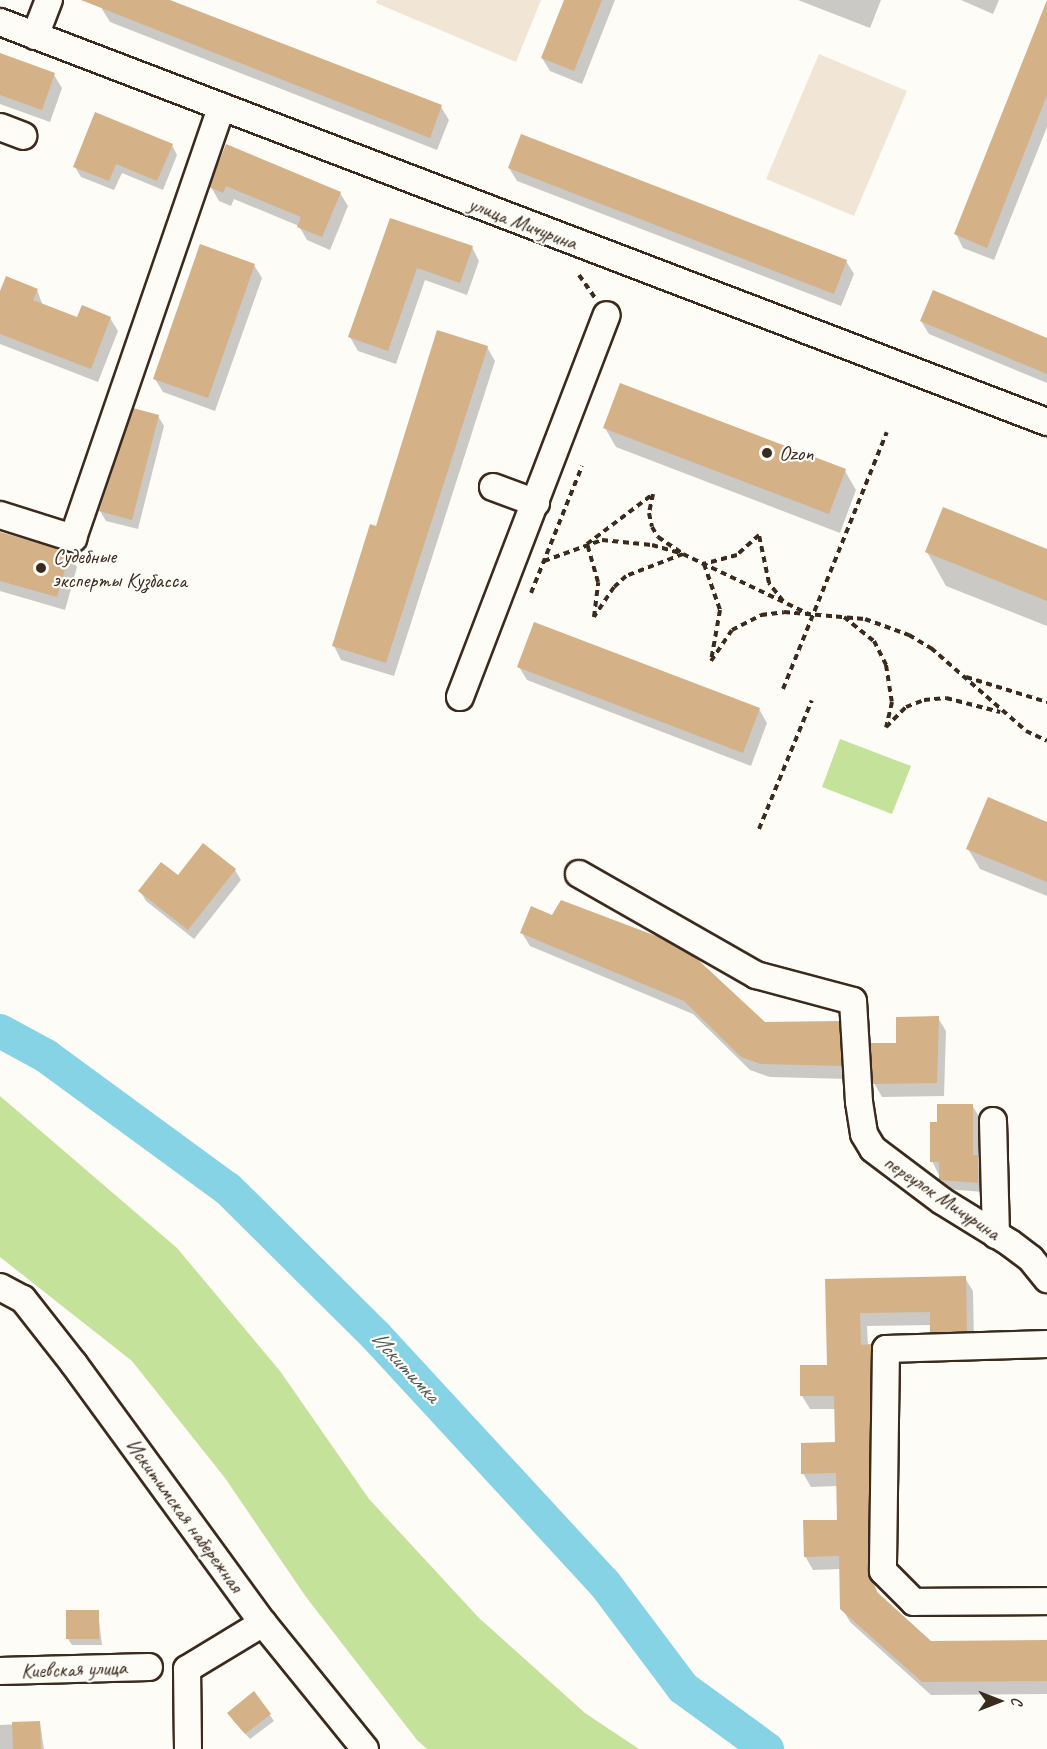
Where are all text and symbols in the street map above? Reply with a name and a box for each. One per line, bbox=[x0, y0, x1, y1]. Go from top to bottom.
street label: улица Мичурина bbox=[465, 191, 581, 255]
place label: Ozon bbox=[779, 440, 814, 466]
marker: Ozon bbox=[760, 446, 774, 460]
place label: Судебные эксперты Кузбасса bbox=[53, 543, 187, 593]
marker: Судебные эксперты Кузбасса bbox=[34, 561, 48, 575]
street label: переулок Мичурина bbox=[880, 1149, 1004, 1245]
water label: Искитимка bbox=[365, 1326, 445, 1408]
street label: Искитимская набережная bbox=[120, 1433, 250, 1597]
street label: Киевская улица bbox=[20, 1655, 128, 1683]
north arrow bbox=[969, 1671, 1029, 1731]
text: С bbox=[1007, 1697, 1027, 1705]

